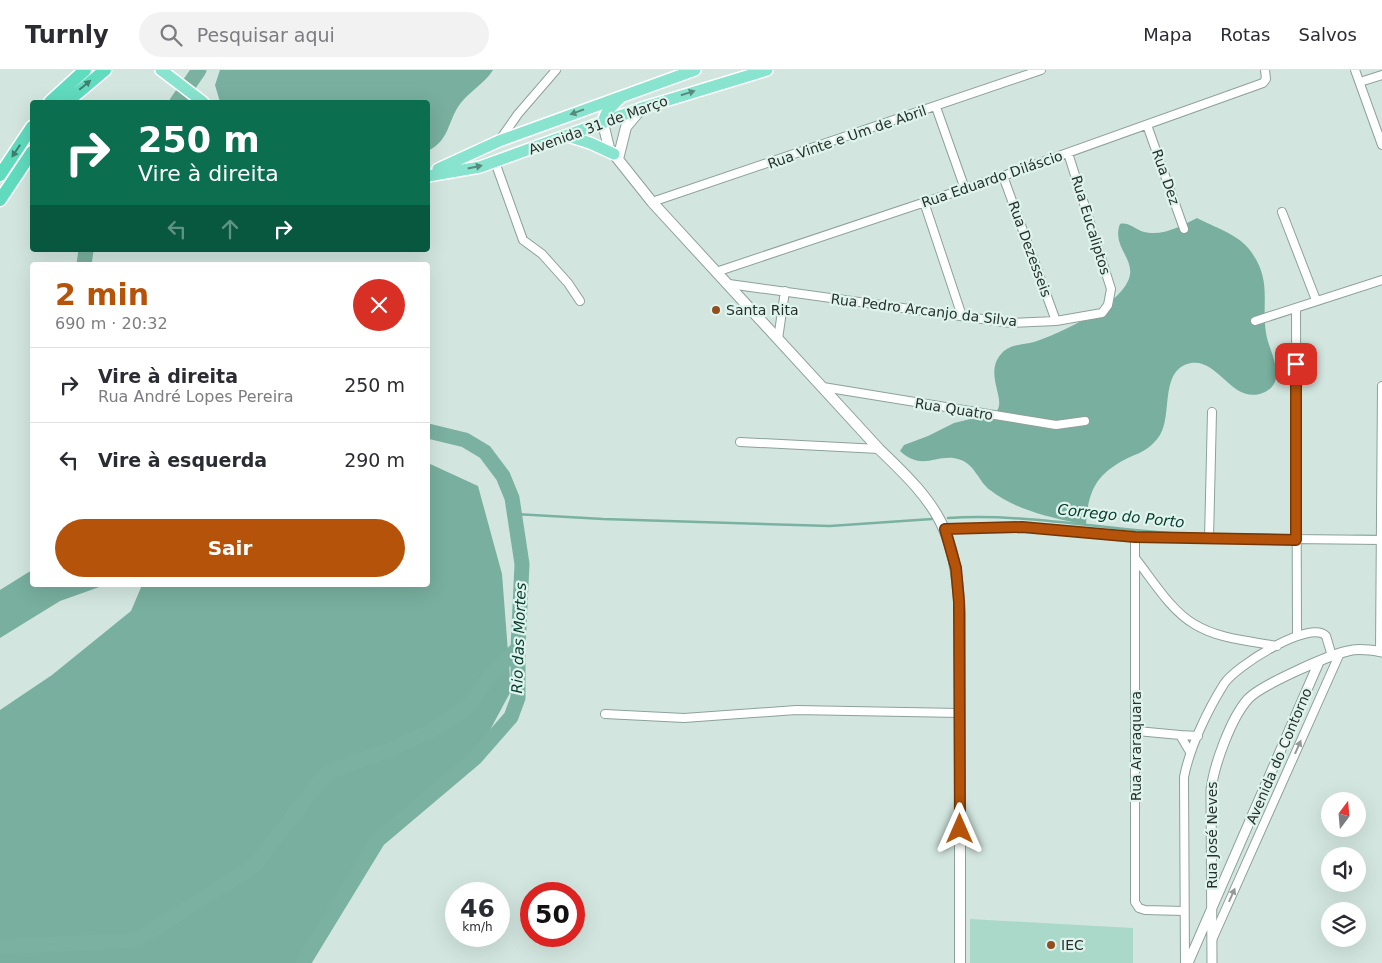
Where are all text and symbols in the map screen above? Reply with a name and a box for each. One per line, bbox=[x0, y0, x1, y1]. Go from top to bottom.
search box bbox=[139, 12, 489, 57]
text: Turnly bbox=[25, 21, 109, 49]
icon: search bbox=[157, 21, 185, 49]
text: Pesquisar aqui bbox=[197, 24, 335, 46]
text: Mapa bbox=[1143, 24, 1192, 45]
text: Rotas bbox=[1220, 24, 1271, 45]
text: Salvos bbox=[1299, 24, 1357, 45]
one-way arrow bbox=[79, 80, 92, 91]
one-way arrow bbox=[681, 89, 696, 96]
street label: Avenida 31 de Março bbox=[526, 92, 670, 158]
street label: Rua Vinte e Um de Abril bbox=[765, 102, 929, 172]
one-way arrow bbox=[569, 108, 584, 116]
icon: right bbox=[55, 120, 120, 185]
text: 250 m bbox=[138, 120, 260, 160]
one-way arrow bbox=[11, 144, 21, 157]
street label: Rua Eduardo Diláscio bbox=[919, 147, 1065, 211]
street label: Rua Dez bbox=[1149, 147, 1183, 207]
text: Vire à direita bbox=[138, 161, 279, 186]
one-way arrow bbox=[468, 163, 483, 171]
street label: Rua Eucaliptos bbox=[1068, 173, 1114, 277]
street label: Rua Dezesseis bbox=[1005, 199, 1055, 299]
icon: left bbox=[163, 215, 191, 243]
icon: ahead bbox=[216, 215, 244, 243]
icon: right bbox=[269, 215, 297, 243]
text: 2 min bbox=[55, 277, 149, 312]
button: close bbox=[353, 279, 405, 331]
street label: Rua Pedro Arcanjo da Silva bbox=[830, 291, 1018, 329]
place label: Santa Rita bbox=[726, 302, 799, 318]
marker: Santa Rita bbox=[710, 304, 722, 316]
text: 690 m · 20:32 bbox=[55, 314, 168, 333]
pin bbox=[1275, 343, 1317, 385]
icon: arrive bbox=[1282, 350, 1310, 378]
text: Vire à direita bbox=[98, 365, 238, 387]
icon: right bbox=[55, 371, 83, 399]
text: 250 m bbox=[344, 374, 405, 396]
text: Rua André Lopes Pereira bbox=[98, 387, 294, 406]
street label: Rua Quatro bbox=[914, 395, 994, 423]
icon: left bbox=[55, 446, 83, 474]
text: Vire à esquerda bbox=[98, 449, 267, 471]
text: 290 m bbox=[344, 449, 405, 471]
water label: Corrego do Porto bbox=[1057, 500, 1185, 532]
button: Sair bbox=[55, 519, 405, 577]
water label: Rio das Mortes bbox=[508, 582, 530, 694]
street label: Avenida do Contorno bbox=[1243, 685, 1315, 827]
street label: Rua Araraquara bbox=[1128, 691, 1144, 801]
one-way arrow bbox=[1295, 740, 1303, 754]
street label: Rua José Neves bbox=[1204, 781, 1220, 889]
north arrow bbox=[1321, 792, 1366, 838]
map controls bbox=[1321, 792, 1366, 947]
position arrow bbox=[933, 802, 985, 854]
button: sound bbox=[1321, 847, 1366, 892]
speed limit sign: 50 bbox=[520, 882, 585, 947]
one-way arrow bbox=[1229, 888, 1237, 902]
text: 46 bbox=[460, 894, 495, 923]
button: layers bbox=[1321, 902, 1366, 947]
text: km/h bbox=[462, 920, 493, 934]
place label: IEC bbox=[1061, 937, 1084, 953]
marker: IEC bbox=[1045, 939, 1057, 951]

